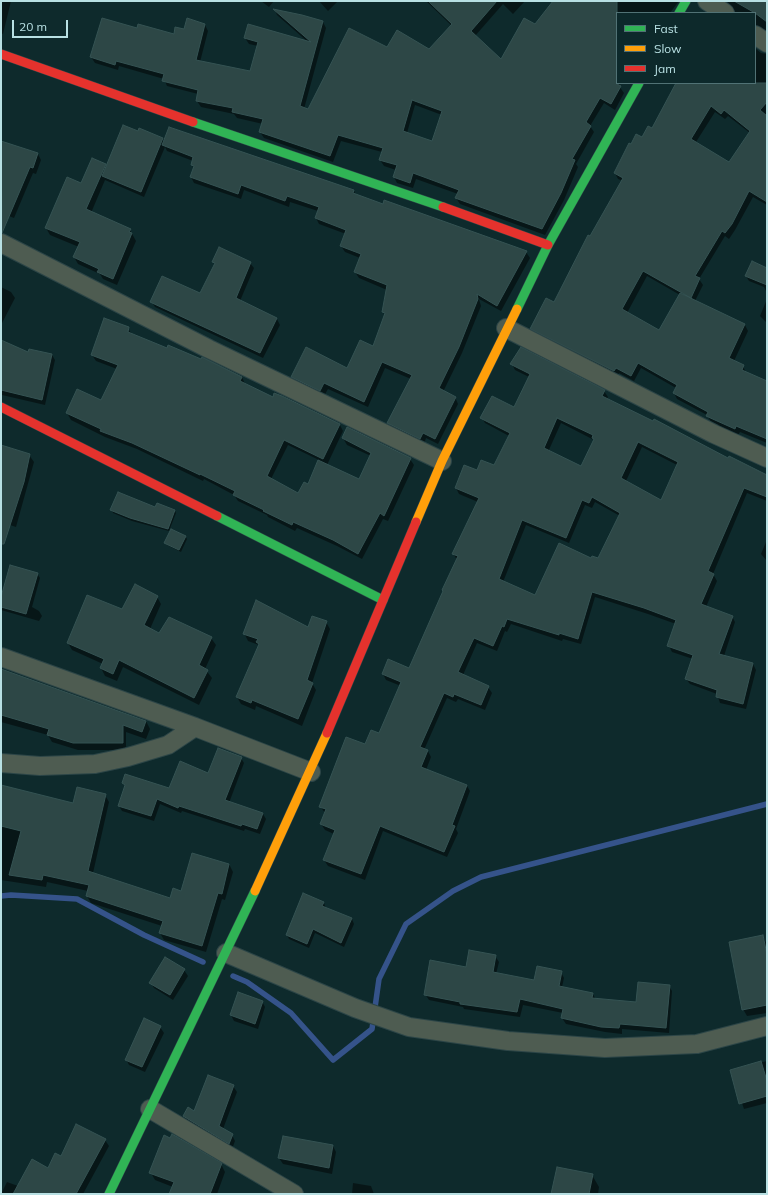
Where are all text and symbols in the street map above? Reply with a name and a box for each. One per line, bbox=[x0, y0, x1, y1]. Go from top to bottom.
scale bar bbox=[14, 12, 70, 38]
legend bbox=[616, 12, 756, 84]
text: 20 m bbox=[19, 19, 47, 34]
text: Fast bbox=[654, 21, 678, 36]
text: Slow bbox=[654, 41, 682, 56]
text: Jam bbox=[654, 61, 676, 76]

